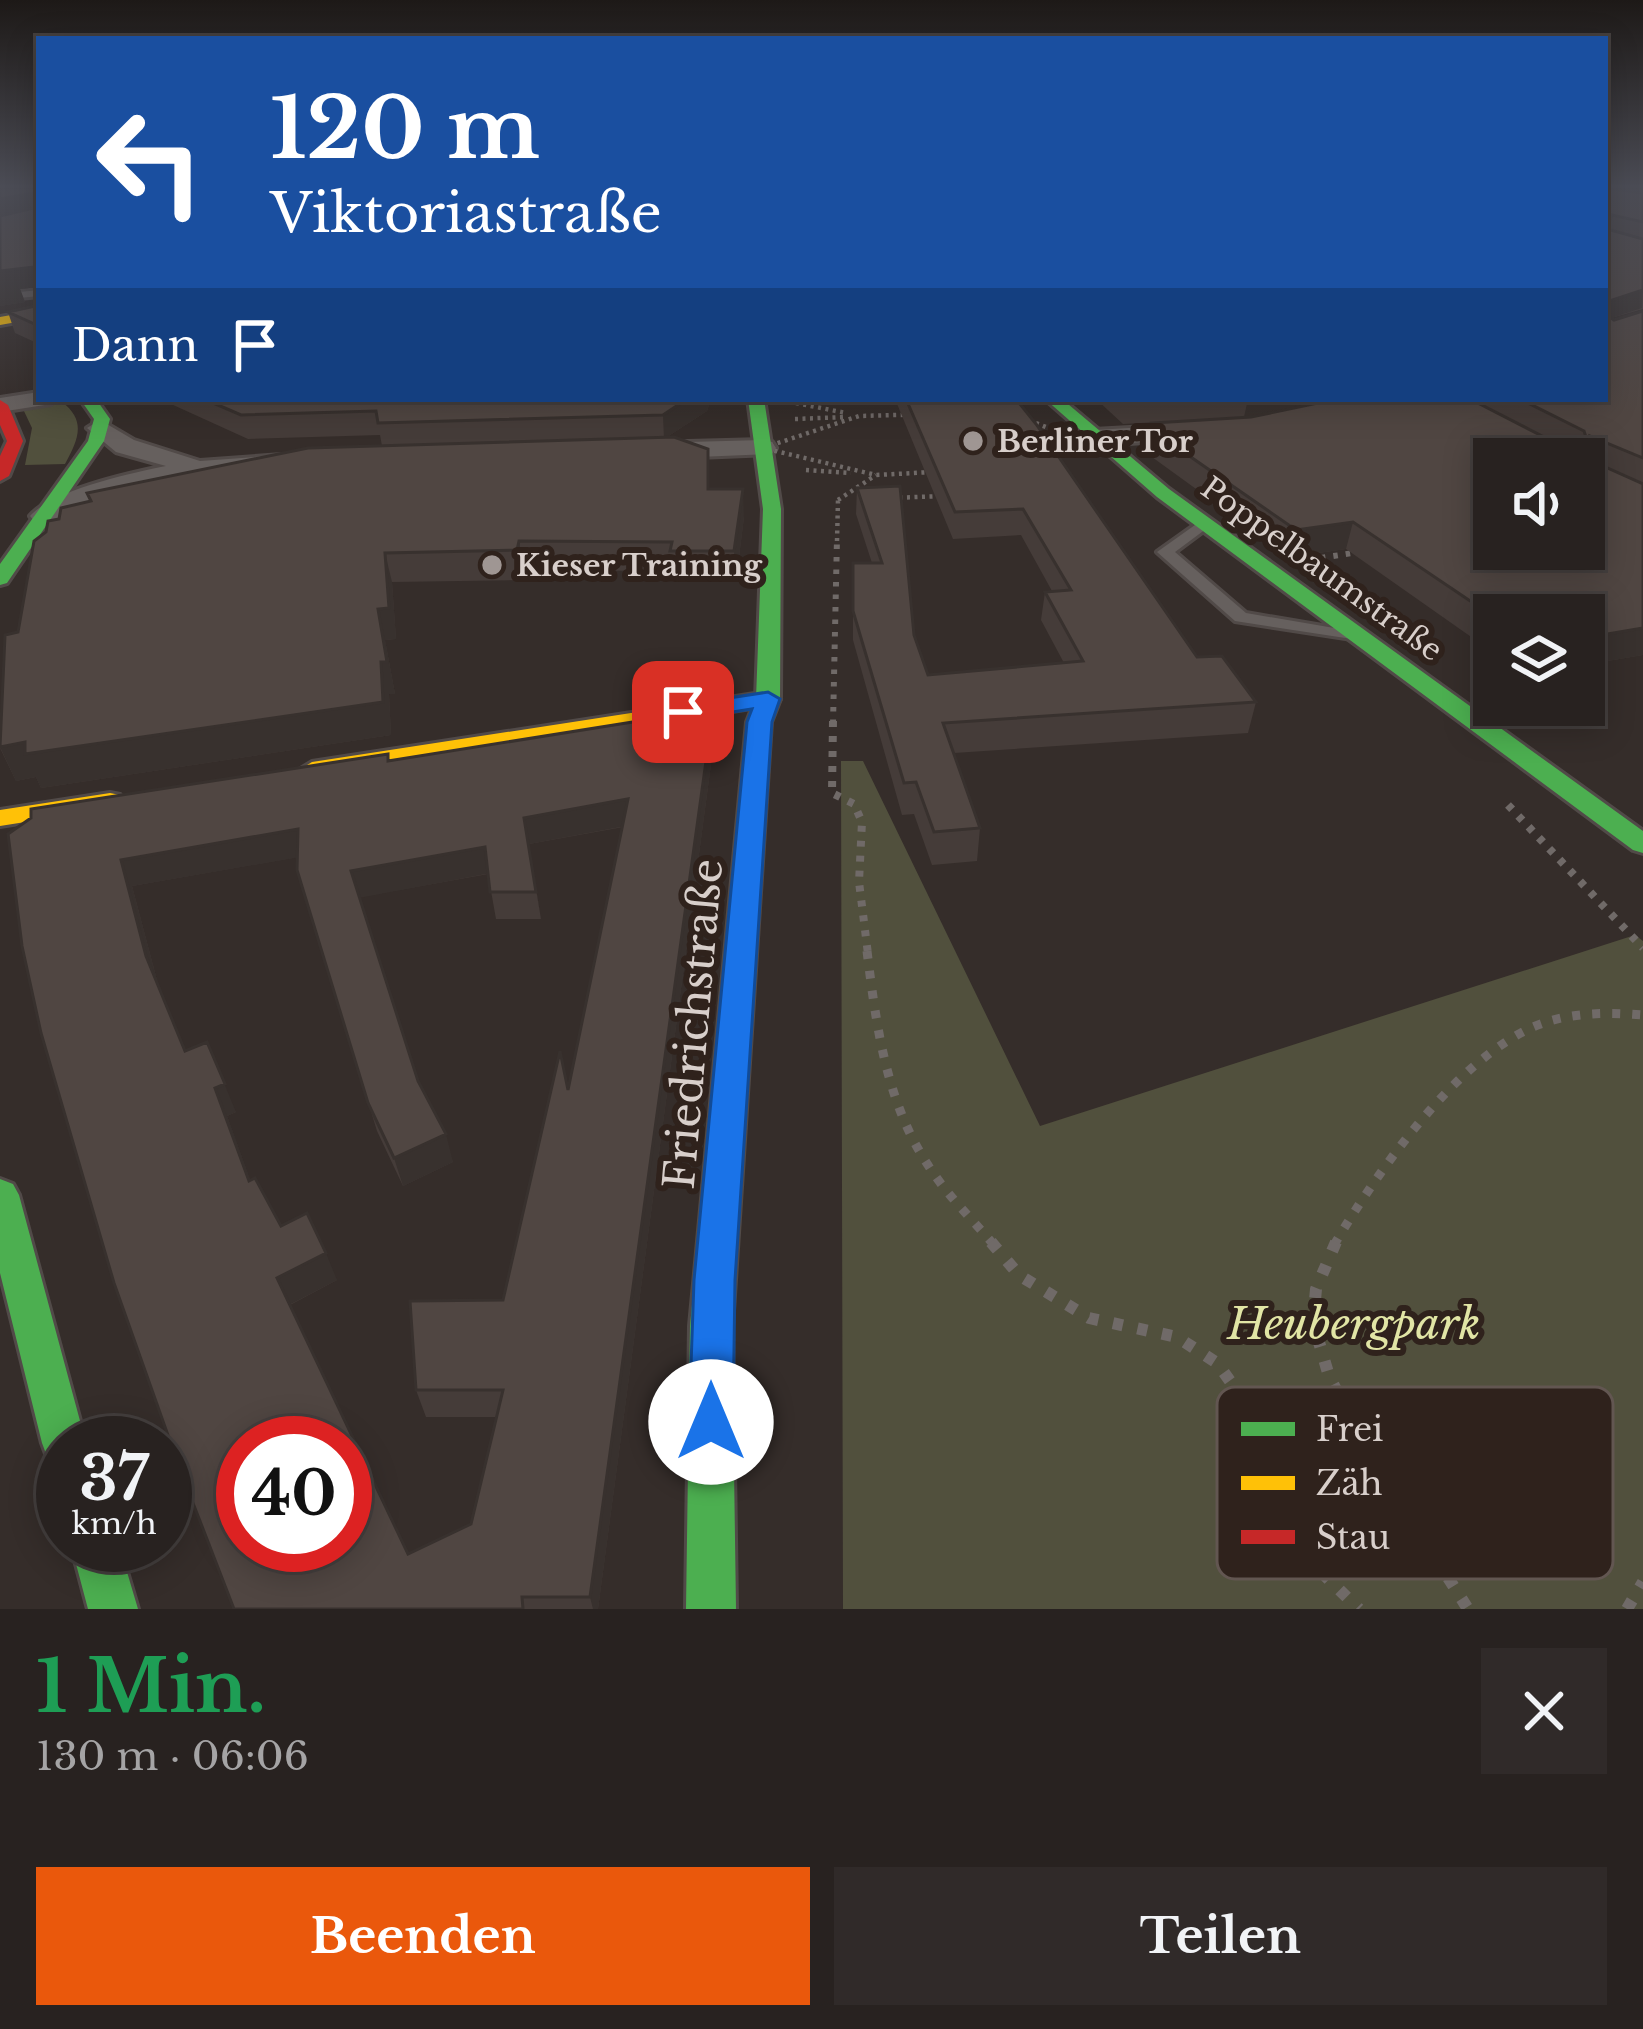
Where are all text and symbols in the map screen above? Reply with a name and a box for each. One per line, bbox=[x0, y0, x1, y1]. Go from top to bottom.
text: 120 m bbox=[270, 77, 540, 181]
icon: left bbox=[72, 84, 228, 240]
text: Viktoriastraße bbox=[270, 180, 662, 247]
icon: arrive bbox=[222, 312, 288, 378]
text: Dann bbox=[72, 317, 198, 373]
place label: Berliner Tor bbox=[997, 423, 1193, 460]
marker: Berliner Tor bbox=[960, 428, 986, 454]
map controls bbox=[1473, 438, 1605, 726]
button: sound bbox=[1473, 438, 1605, 570]
street label: Poppelbaumstraße bbox=[1194, 469, 1450, 669]
place label: Kieser Training bbox=[516, 547, 762, 584]
marker: Kieser Training bbox=[479, 552, 505, 578]
button: layers bbox=[1473, 594, 1605, 726]
pin bbox=[632, 661, 734, 763]
icon: arrive bbox=[650, 679, 716, 745]
street label: Friedrichstraße bbox=[653, 857, 733, 1191]
park label: Heubergpark bbox=[1226, 1298, 1480, 1350]
position arrow bbox=[648, 1359, 774, 1485]
legend bbox=[1217, 1387, 1613, 1579]
text: Frei bbox=[1316, 1409, 1383, 1450]
speed limit sign: 40 bbox=[216, 1416, 372, 1572]
text: 37 bbox=[79, 1442, 149, 1516]
text: Zäh bbox=[1316, 1463, 1382, 1504]
text: km/h bbox=[71, 1505, 157, 1542]
text: Stau bbox=[1316, 1517, 1390, 1558]
text: 1 Min. bbox=[36, 1642, 266, 1731]
button: close bbox=[1481, 1648, 1607, 1774]
text: 130 m · 06:06 bbox=[36, 1732, 309, 1781]
button: Beenden bbox=[36, 1867, 810, 2005]
button: Teilen bbox=[834, 1867, 1607, 2005]

